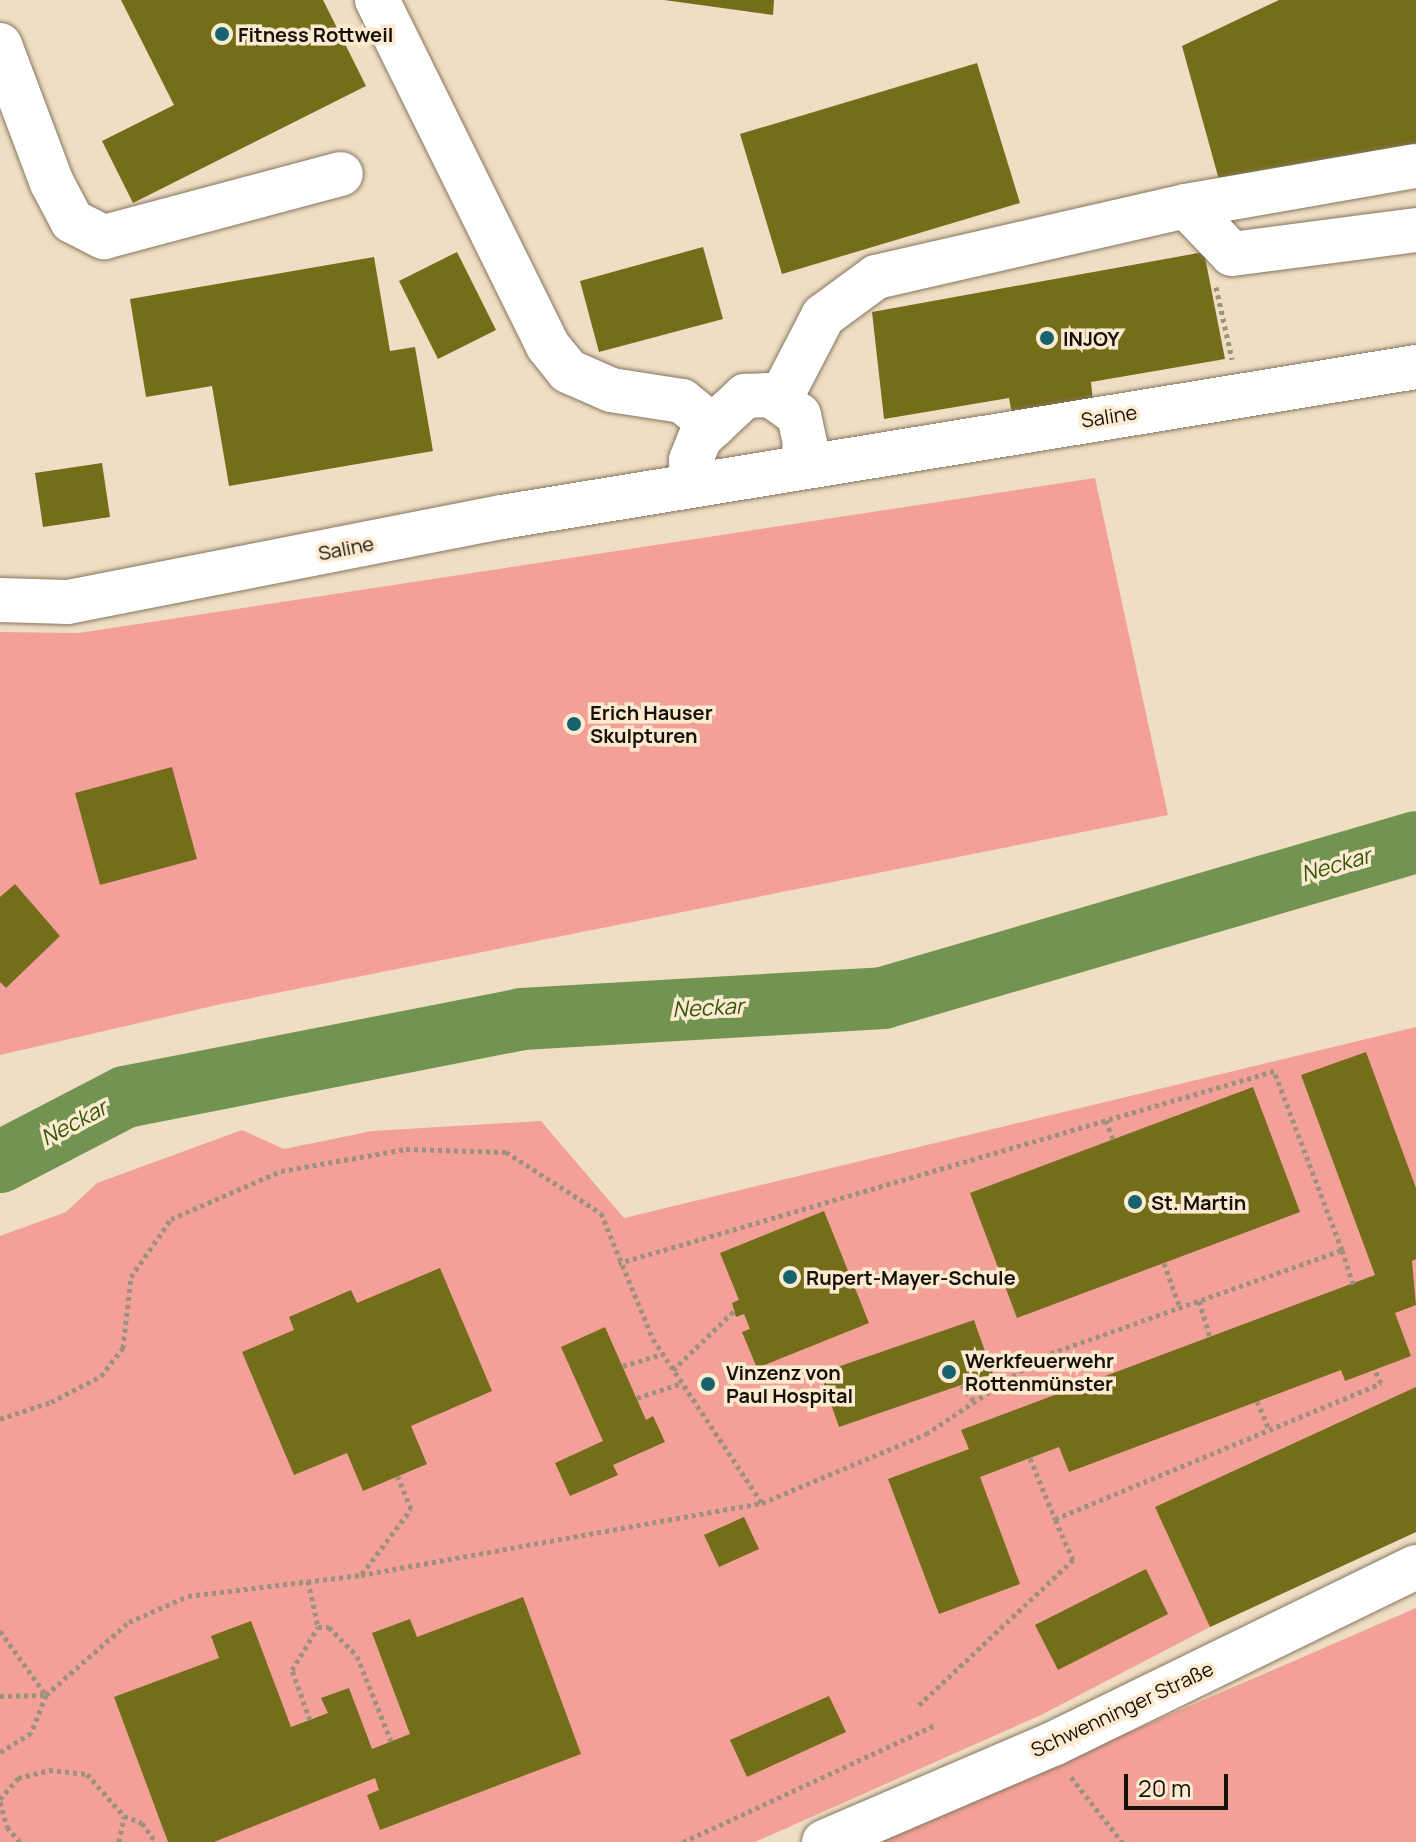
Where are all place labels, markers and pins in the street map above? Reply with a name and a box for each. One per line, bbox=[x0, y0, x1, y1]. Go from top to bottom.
place label: Fitness Rottweil bbox=[238, 22, 393, 46]
marker: Fitness Rottweil bbox=[213, 25, 231, 43]
place label: INJOY bbox=[1063, 326, 1120, 350]
marker: INJOY bbox=[1038, 329, 1056, 347]
place label: Erich Hauser Skulpturen bbox=[590, 700, 713, 747]
marker: Erich Hauser Skulpturen bbox=[565, 715, 583, 733]
place label: St. Martin bbox=[1151, 1190, 1246, 1214]
marker: St. Martin bbox=[1126, 1193, 1144, 1211]
place label: Rupert-Mayer-Schule bbox=[806, 1265, 1016, 1289]
marker: Rupert-Mayer-Schule bbox=[781, 1268, 799, 1286]
place label: Werkfeuerwehr Rottenmünster bbox=[965, 1348, 1114, 1395]
place label: Vinzenz von Paul Hospital bbox=[726, 1360, 853, 1407]
marker: Werkfeuerwehr Rottenmünster bbox=[940, 1363, 958, 1381]
marker: Vinzenz von Paul Hospital bbox=[697, 1373, 719, 1395]

